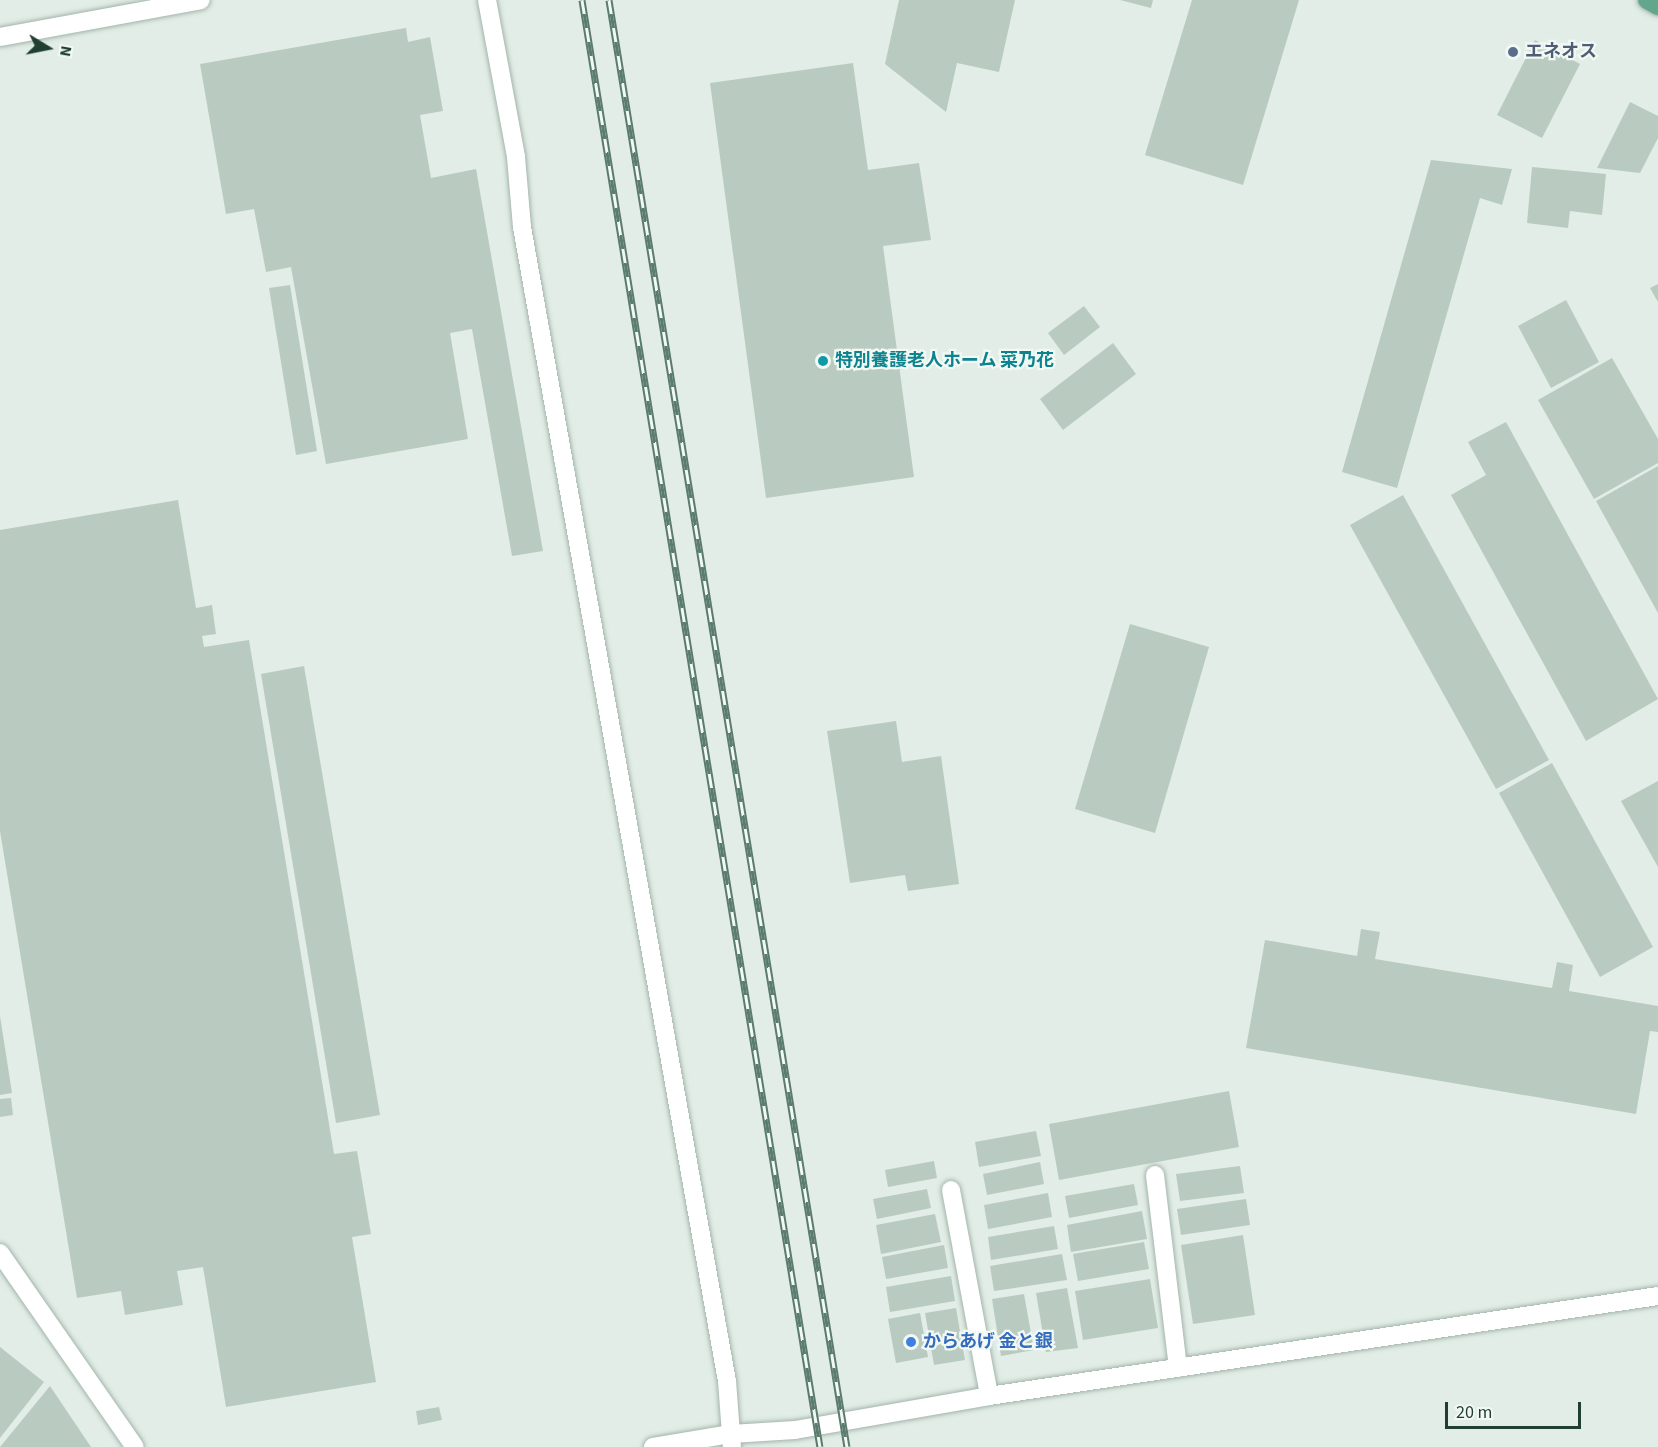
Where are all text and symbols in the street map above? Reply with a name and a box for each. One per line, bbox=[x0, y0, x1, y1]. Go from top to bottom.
north arrow bbox=[18, 18, 78, 78]
place label: エネオス bbox=[1525, 41, 1597, 63]
text: N bbox=[54, 44, 77, 58]
marker: エネオス bbox=[1506, 45, 1520, 59]
place label: 特別養護老人ホーム 菜乃花 bbox=[835, 350, 1055, 372]
marker: 特別養護老人ホーム 菜乃花 bbox=[816, 354, 830, 368]
place label: からあげ 金と銀 bbox=[923, 1331, 1053, 1353]
marker: からあげ 金と銀 bbox=[904, 1335, 918, 1349]
scale bar bbox=[1448, 1390, 1584, 1428]
text: 20 m bbox=[1456, 1400, 1492, 1425]

